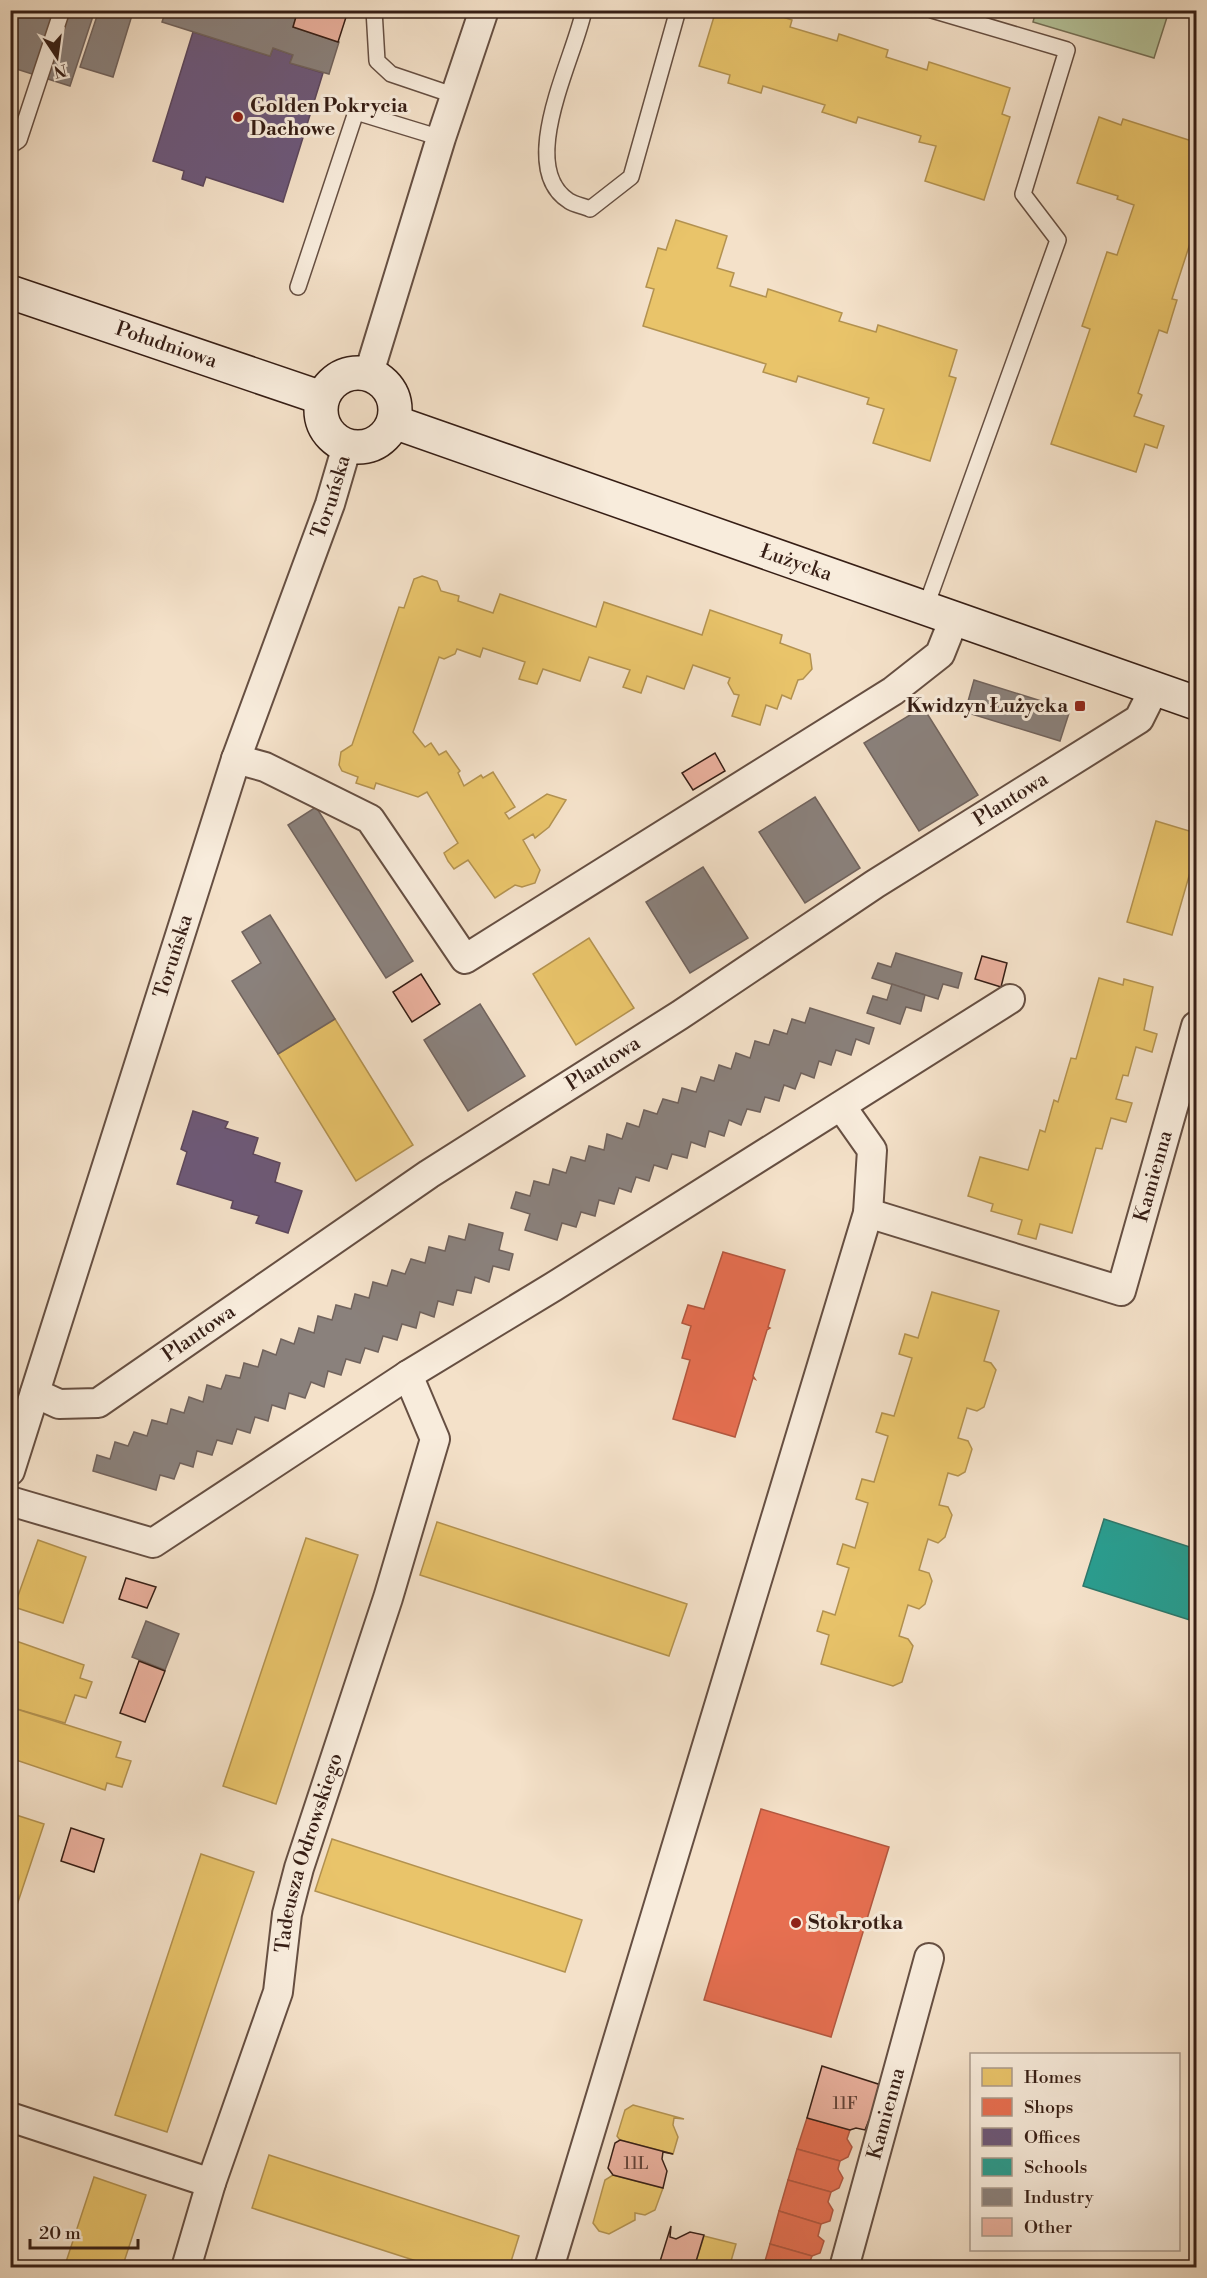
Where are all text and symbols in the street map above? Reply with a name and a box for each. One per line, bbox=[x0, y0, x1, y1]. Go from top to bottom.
north arrow bbox=[27, 27, 87, 87]
text: N bbox=[51, 59, 69, 82]
place label: Golden Pokrycia Dachowe bbox=[250, 94, 408, 142]
marker: Golden Pokrycia Dachowe bbox=[231, 110, 245, 124]
street label: Południowa bbox=[112, 316, 221, 374]
street label: Toruńska bbox=[306, 451, 356, 542]
street label: Łużycka bbox=[757, 539, 836, 587]
place label: Kwidzyn Łużycka bbox=[906, 694, 1068, 719]
marker: Kwidzyn Łużycka bbox=[1073, 699, 1087, 713]
street label: Plantowa bbox=[969, 766, 1053, 832]
street label: Toruńska bbox=[148, 911, 199, 1001]
street label: Plantowa bbox=[561, 1030, 646, 1097]
street label: Kamienna bbox=[1129, 1127, 1179, 1225]
street label: Plantowa bbox=[157, 1299, 241, 1367]
street label: Tadeusza Odrowskiego bbox=[270, 1750, 348, 1954]
place label: Stokrotka bbox=[808, 1911, 903, 1936]
marker: Stokrotka bbox=[789, 1916, 803, 1930]
legend bbox=[970, 2053, 1180, 2251]
street label: Kamienna bbox=[862, 2064, 911, 2162]
text: Homes bbox=[1024, 2066, 1081, 2089]
house number: 11F bbox=[833, 2094, 857, 2114]
text: Shops bbox=[1024, 2096, 1074, 2119]
text: Offices bbox=[1024, 2126, 1080, 2149]
house number: 11L bbox=[624, 2154, 649, 2174]
text: Schools bbox=[1024, 2156, 1088, 2179]
text: Industry bbox=[1024, 2186, 1094, 2209]
scale bar bbox=[30, 2212, 138, 2250]
text: Other bbox=[1024, 2216, 1072, 2239]
text: 20 m bbox=[39, 2222, 81, 2245]

